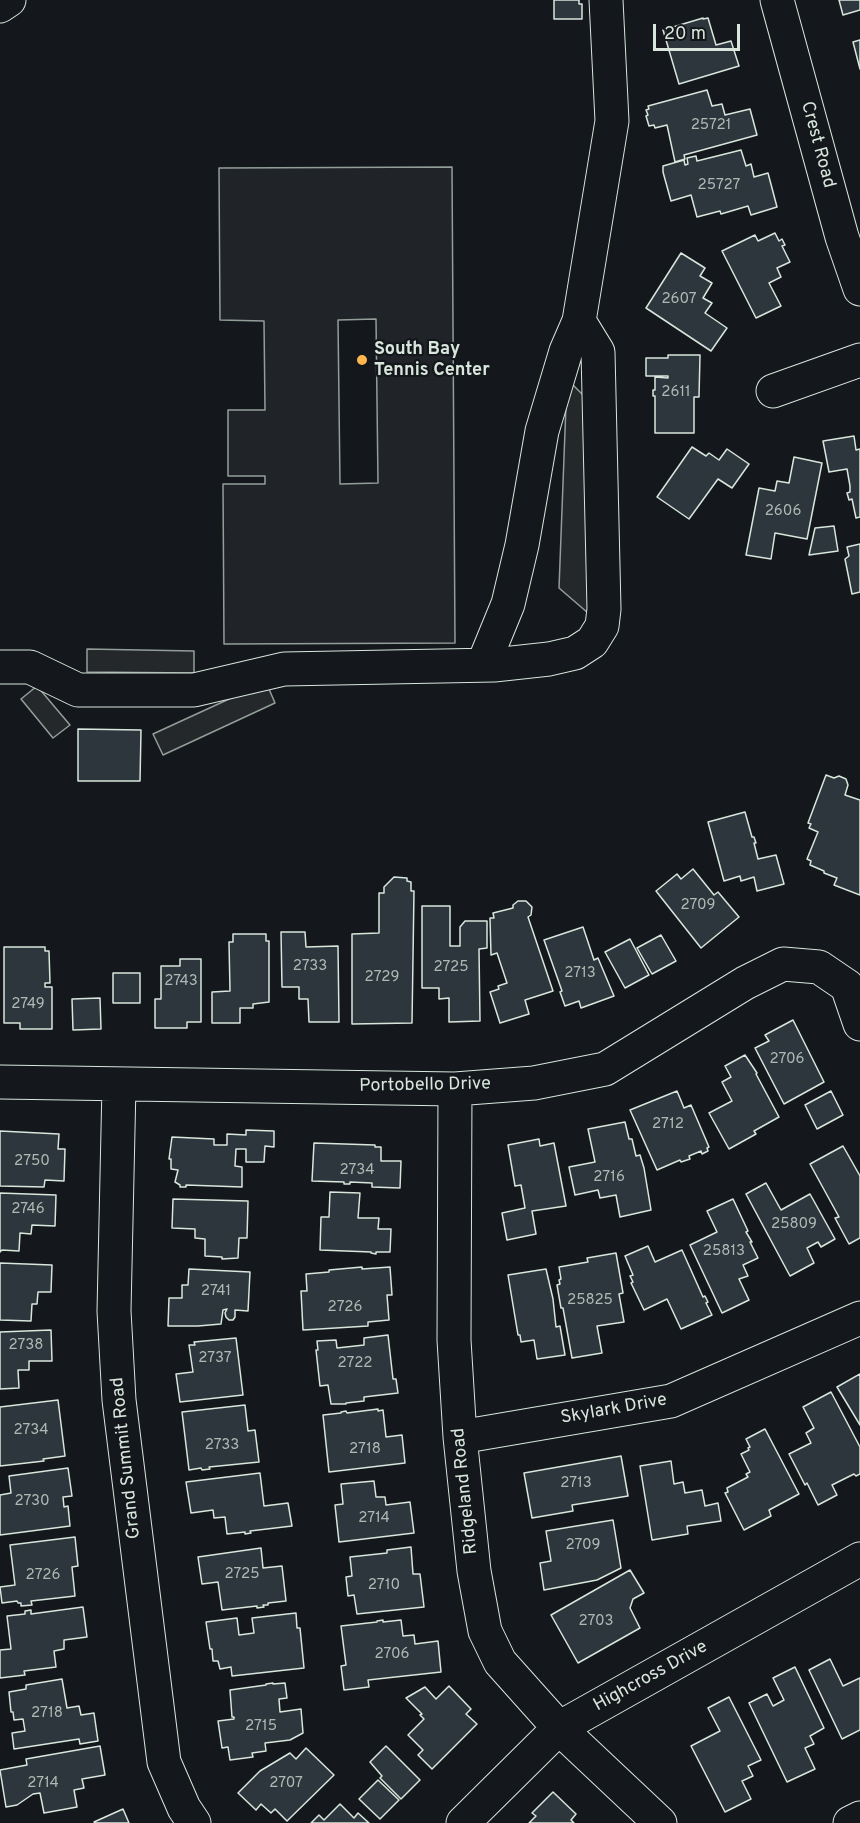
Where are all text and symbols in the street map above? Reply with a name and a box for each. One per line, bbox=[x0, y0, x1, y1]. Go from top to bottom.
scale bar bbox=[656, 12, 743, 50]
text: 20 m bbox=[664, 23, 706, 46]
street label: Crest Road bbox=[795, 99, 839, 191]
house number: 25721 bbox=[691, 117, 731, 135]
house number: 25727 bbox=[698, 177, 740, 195]
house number: 2607 bbox=[661, 291, 697, 309]
place label: South Bay Tennis Center bbox=[374, 339, 490, 382]
marker: South Bay Tennis Center bbox=[355, 353, 369, 367]
house number: 2611 bbox=[661, 384, 691, 402]
house number: 2606 bbox=[765, 503, 801, 521]
house number: 2709 bbox=[681, 897, 715, 915]
house number: 2733 bbox=[293, 958, 327, 976]
house number: 2725 bbox=[433, 959, 469, 977]
house number: 2713 bbox=[564, 965, 596, 983]
house number: 2729 bbox=[365, 969, 399, 987]
house number: 2743 bbox=[164, 973, 198, 991]
house number: 2749 bbox=[11, 996, 45, 1014]
house number: 2706 bbox=[770, 1051, 804, 1069]
street label: Portobello Drive bbox=[359, 1074, 491, 1098]
house number: 2712 bbox=[652, 1116, 684, 1134]
house number: 2750 bbox=[14, 1153, 50, 1171]
house number: 2734 bbox=[340, 1162, 374, 1180]
house number: 2716 bbox=[593, 1169, 625, 1187]
house number: 2746 bbox=[11, 1201, 45, 1219]
house number: 25809 bbox=[771, 1216, 817, 1234]
house number: 25813 bbox=[703, 1243, 745, 1261]
house number: 2741 bbox=[201, 1283, 231, 1301]
house number: 25825 bbox=[567, 1292, 613, 1310]
house number: 2726 bbox=[328, 1299, 362, 1317]
house number: 2738 bbox=[9, 1337, 43, 1355]
house number: 2737 bbox=[198, 1350, 232, 1368]
house number: 2722 bbox=[338, 1355, 372, 1373]
street label: Grand Summit Road bbox=[108, 1376, 146, 1540]
street label: Skylark Drive bbox=[559, 1390, 669, 1430]
house number: 2734 bbox=[14, 1422, 48, 1440]
street label: Ridgeland Road bbox=[449, 1427, 483, 1555]
house number: 2733 bbox=[205, 1437, 239, 1455]
house number: 2718 bbox=[349, 1441, 381, 1459]
house number: 2713 bbox=[560, 1475, 592, 1493]
house number: 2730 bbox=[14, 1493, 50, 1511]
house number: 2714 bbox=[358, 1510, 390, 1528]
house number: 2709 bbox=[566, 1537, 600, 1555]
house number: 2725 bbox=[224, 1566, 260, 1584]
house number: 2726 bbox=[26, 1567, 60, 1585]
house number: 2710 bbox=[368, 1577, 400, 1595]
house number: 2703 bbox=[578, 1613, 614, 1631]
street label: Highcross Drive bbox=[590, 1637, 712, 1717]
house number: 2706 bbox=[375, 1646, 409, 1664]
house number: 2718 bbox=[31, 1705, 63, 1723]
house number: 2715 bbox=[245, 1718, 277, 1736]
house number: 2714 bbox=[27, 1775, 59, 1793]
house number: 2707 bbox=[269, 1775, 303, 1793]

